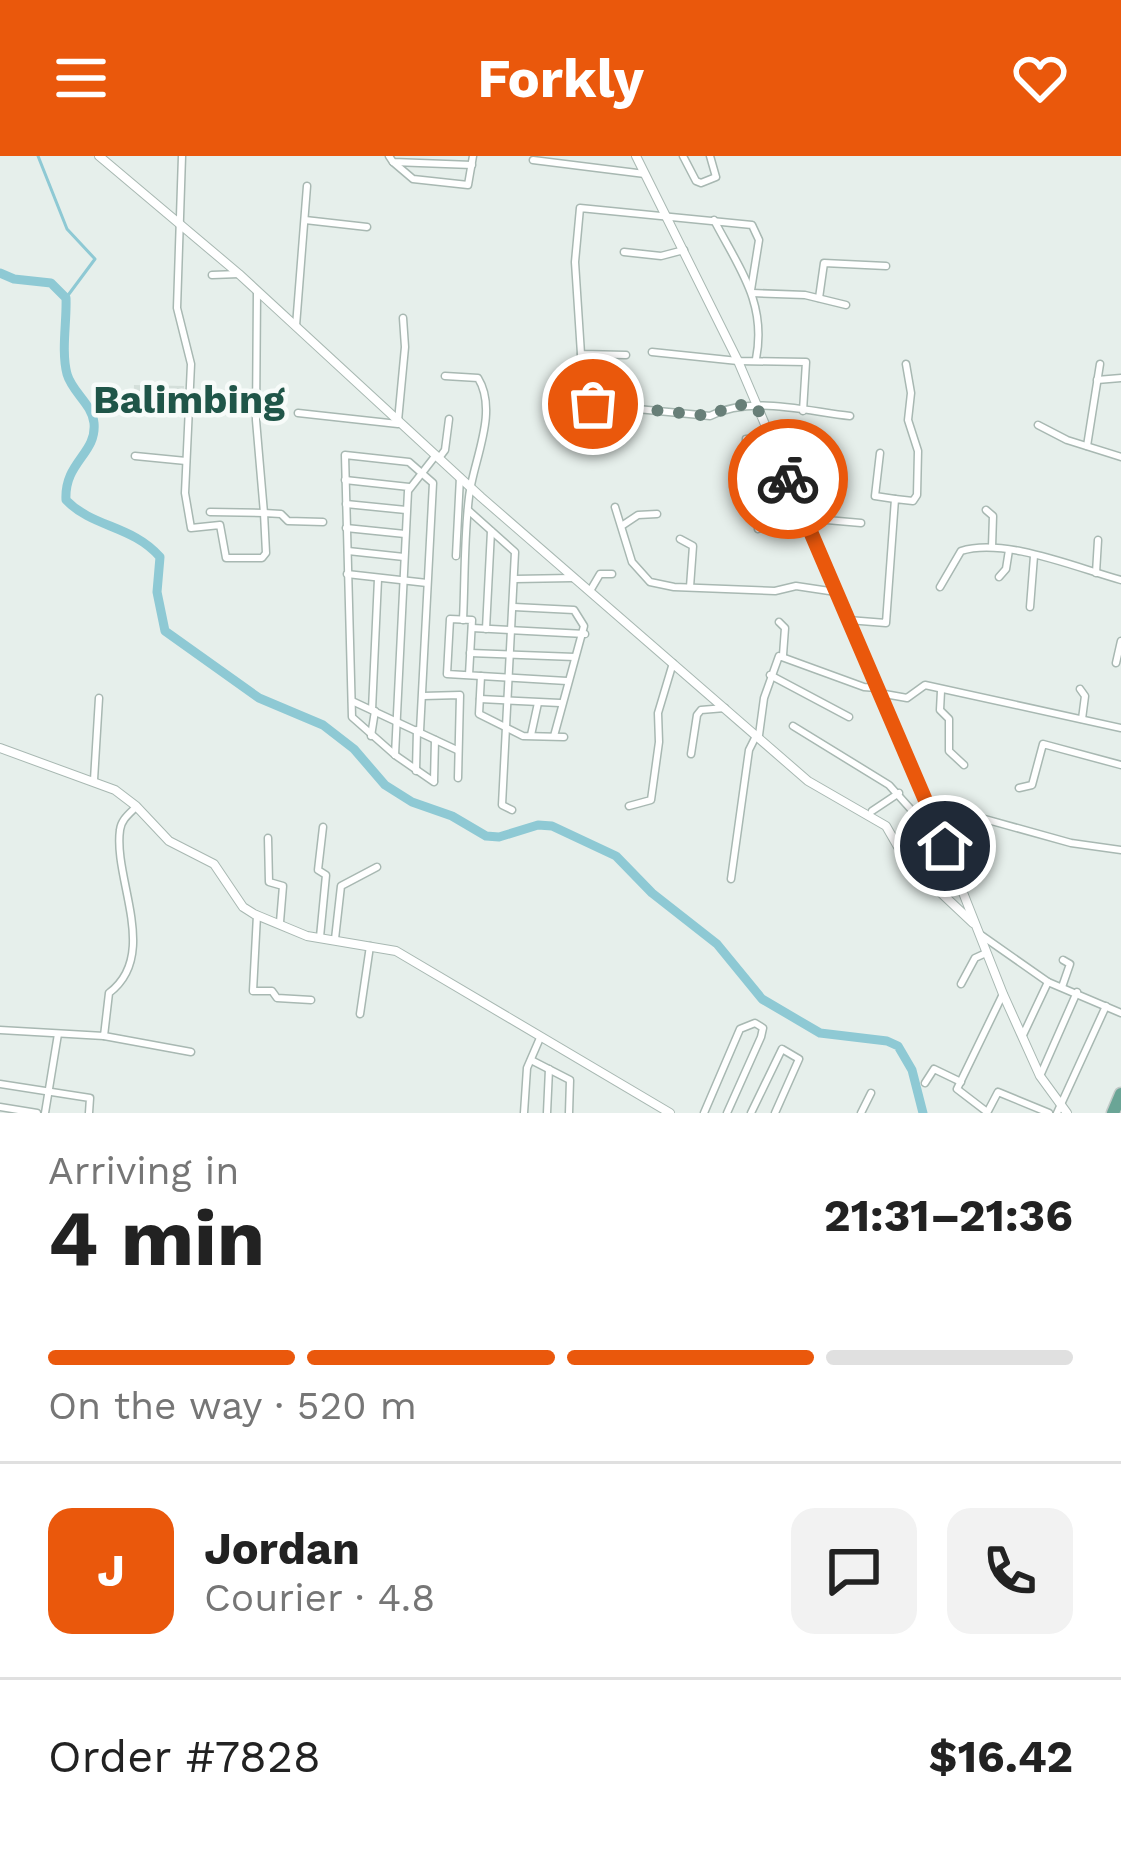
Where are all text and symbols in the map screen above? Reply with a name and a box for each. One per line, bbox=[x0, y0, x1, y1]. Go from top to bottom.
icon: menu bbox=[48, 45, 114, 111]
icon: heart bbox=[1007, 45, 1073, 111]
text: Forkly bbox=[477, 47, 644, 110]
pin bbox=[542, 353, 644, 455]
icon: bag bbox=[560, 371, 626, 437]
district label: Balimbing bbox=[93, 377, 285, 422]
courier bbox=[728, 419, 848, 539]
icon: bike bbox=[755, 446, 821, 512]
pin bbox=[894, 795, 996, 897]
icon: home bbox=[912, 813, 978, 879]
text: Arriving in bbox=[48, 1148, 239, 1193]
text: 21:31–21:36 bbox=[824, 1189, 1073, 1242]
text: 4 min bbox=[48, 1192, 265, 1284]
text: On the way · 520 m bbox=[48, 1383, 417, 1428]
button: chat bbox=[791, 1508, 917, 1634]
button: phone bbox=[947, 1508, 1073, 1634]
text: Jordan bbox=[204, 1522, 360, 1575]
text: J bbox=[97, 1544, 125, 1597]
text: Courier · 4.8 bbox=[204, 1575, 435, 1620]
text: Order #7828 bbox=[48, 1730, 321, 1783]
text: $16.42 bbox=[929, 1730, 1073, 1783]

